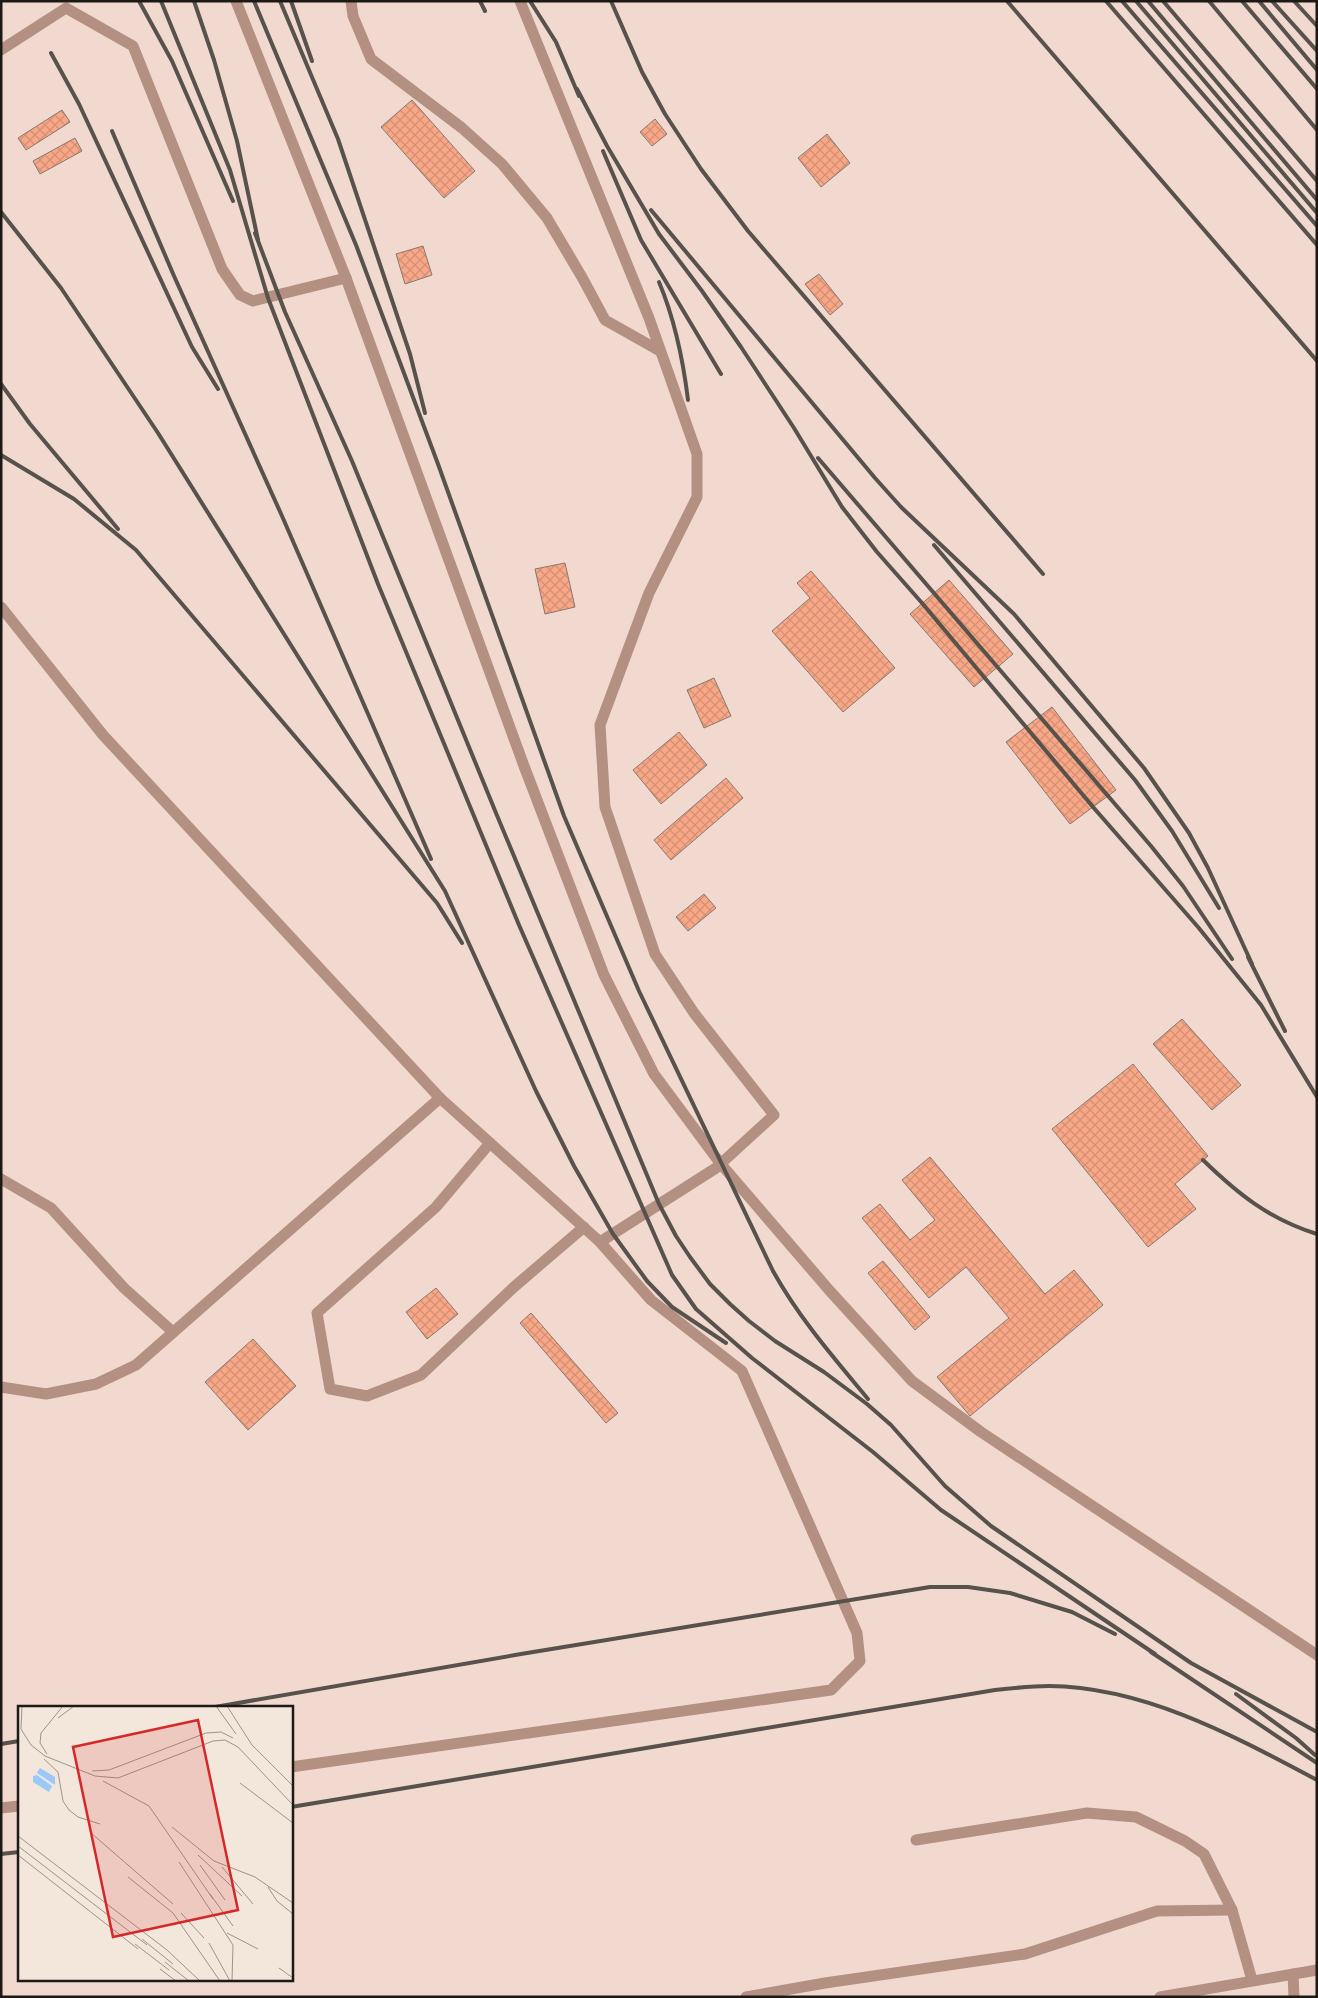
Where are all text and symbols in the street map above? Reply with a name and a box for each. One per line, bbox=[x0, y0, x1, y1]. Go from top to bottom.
inset map bbox=[18, 1706, 292, 1980]

